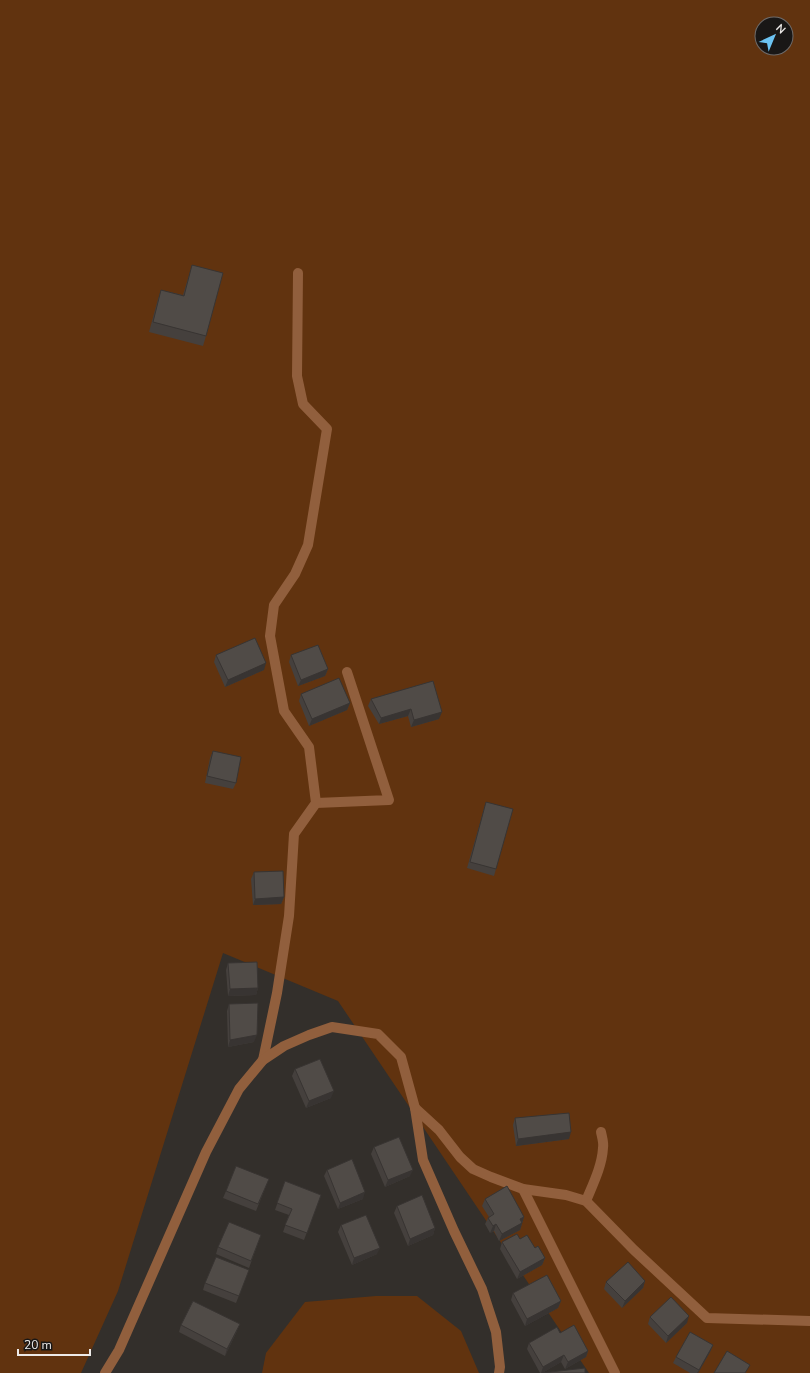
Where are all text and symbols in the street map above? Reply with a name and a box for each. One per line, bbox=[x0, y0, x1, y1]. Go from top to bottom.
north arrow bbox=[754, 16, 794, 56]
text: N bbox=[772, 21, 789, 37]
scale bar bbox=[18, 1331, 90, 1357]
text: 20 m bbox=[24, 1337, 52, 1353]

